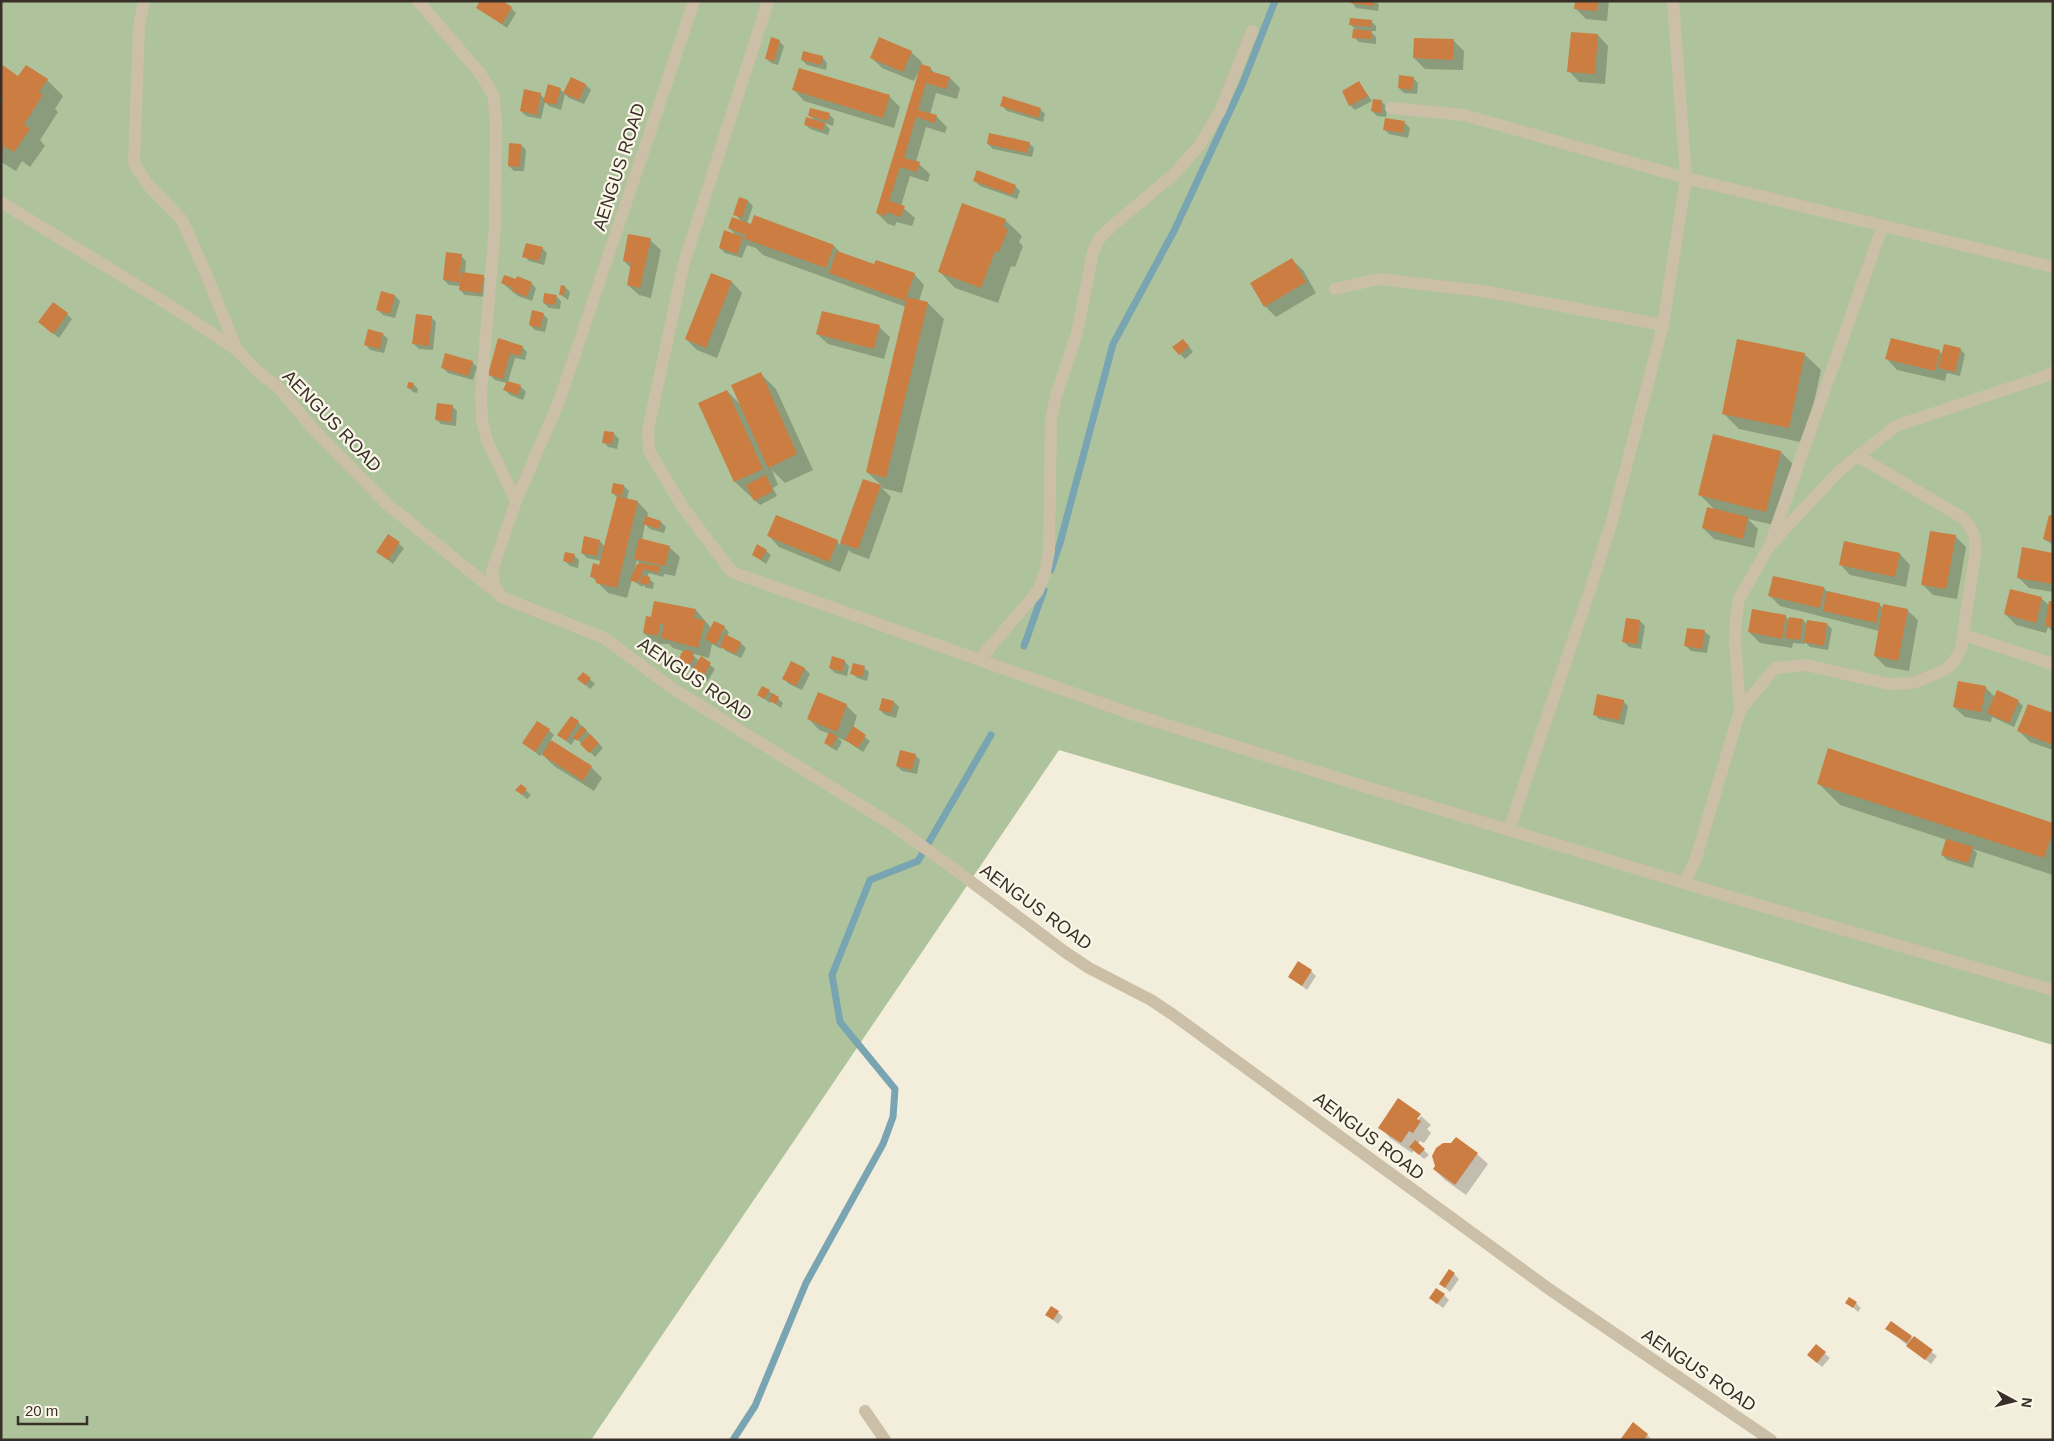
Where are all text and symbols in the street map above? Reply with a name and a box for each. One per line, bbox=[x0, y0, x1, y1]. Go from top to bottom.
street label: AENGUS ROAD bbox=[589, 101, 649, 233]
street label: AENGUS ROAD bbox=[279, 366, 385, 476]
street label: AENGUS ROAD bbox=[634, 634, 756, 724]
street label: AENGUS ROAD bbox=[976, 860, 1096, 954]
street label: AENGUS ROAD bbox=[1310, 1088, 1428, 1184]
street label: AENGUS ROAD bbox=[1638, 1325, 1760, 1415]
north arrow bbox=[1989, 1376, 2039, 1426]
scale bar bbox=[18, 1394, 86, 1426]
text: N bbox=[2018, 1397, 2035, 1409]
text: 20 m bbox=[25, 1402, 58, 1419]

